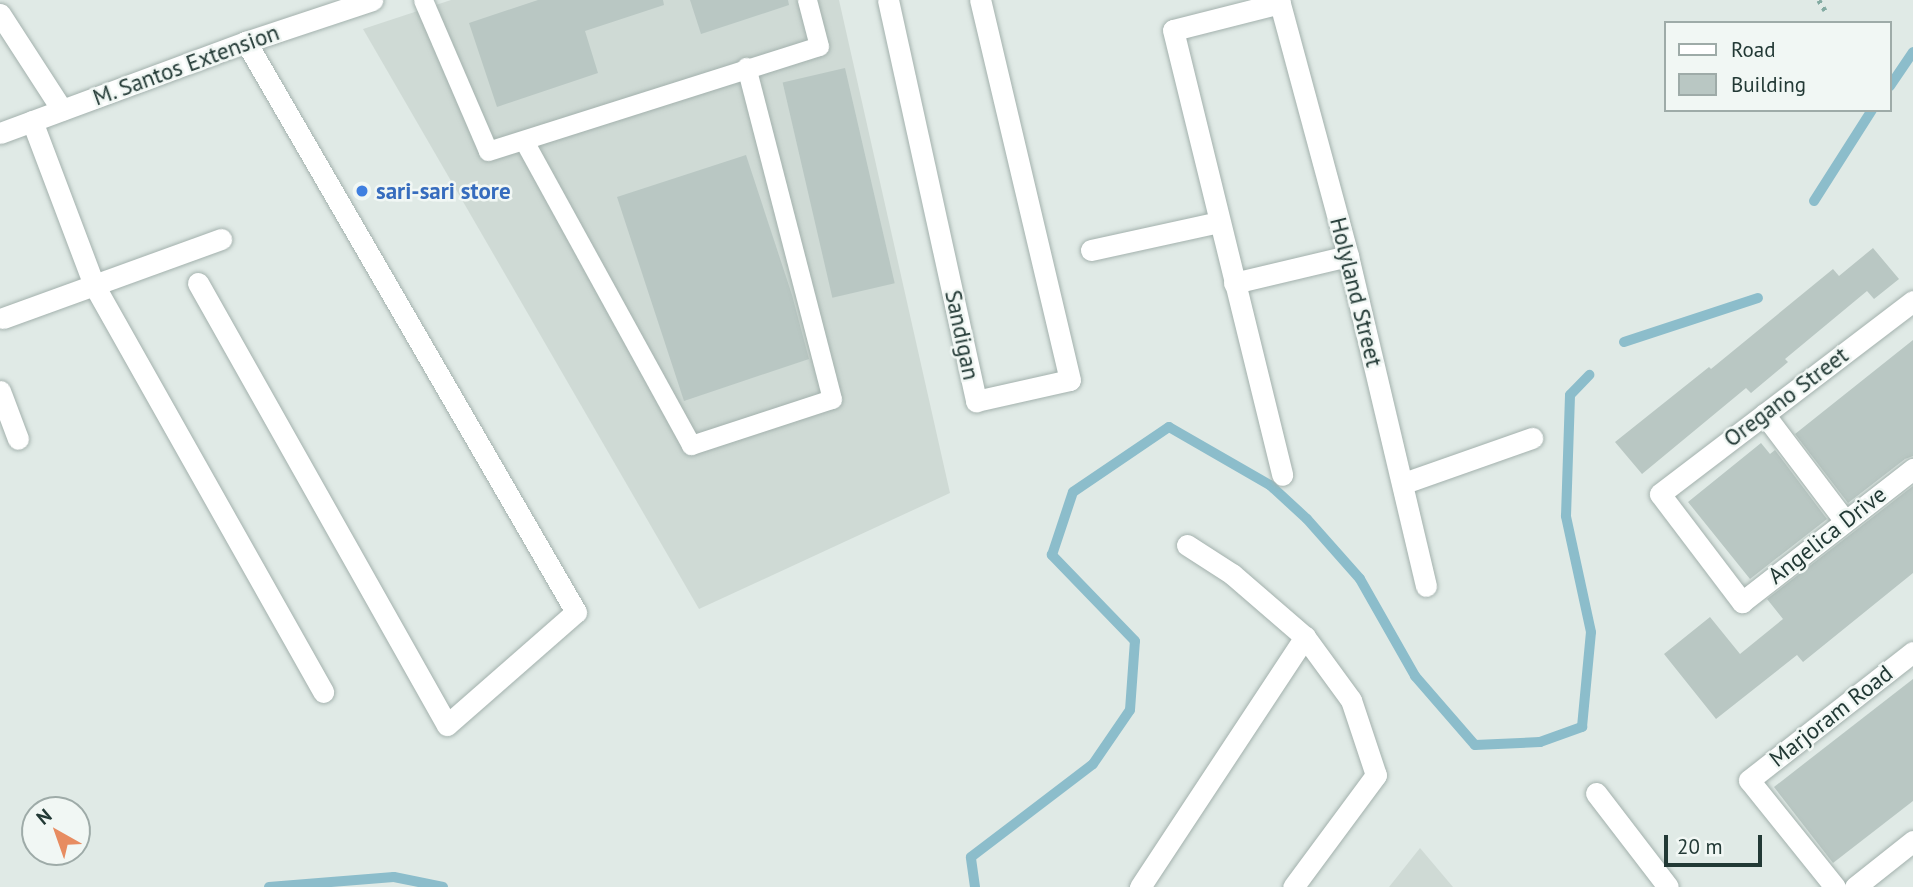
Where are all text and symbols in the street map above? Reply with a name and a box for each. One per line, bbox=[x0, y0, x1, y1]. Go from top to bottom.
street label: M. Santos Extension bbox=[88, 18, 284, 112]
legend bbox=[1664, 21, 1892, 112]
text: Road bbox=[1731, 36, 1775, 63]
text: Building bbox=[1731, 71, 1806, 98]
place label: sari-sari store bbox=[376, 177, 511, 205]
marker: sari-sari store bbox=[354, 183, 370, 199]
street label: Holyland Street bbox=[1324, 214, 1388, 370]
street label: Sandigan bbox=[939, 288, 985, 382]
street label: Oregano Street bbox=[1718, 341, 1854, 453]
street label: Angelica Drive bbox=[1762, 480, 1892, 590]
street label: Marjoram Road bbox=[1764, 659, 1898, 773]
north arrow bbox=[21, 796, 91, 866]
text: N bbox=[31, 803, 56, 830]
scale bar bbox=[1668, 820, 1766, 864]
text: 20 m bbox=[1677, 833, 1723, 860]

